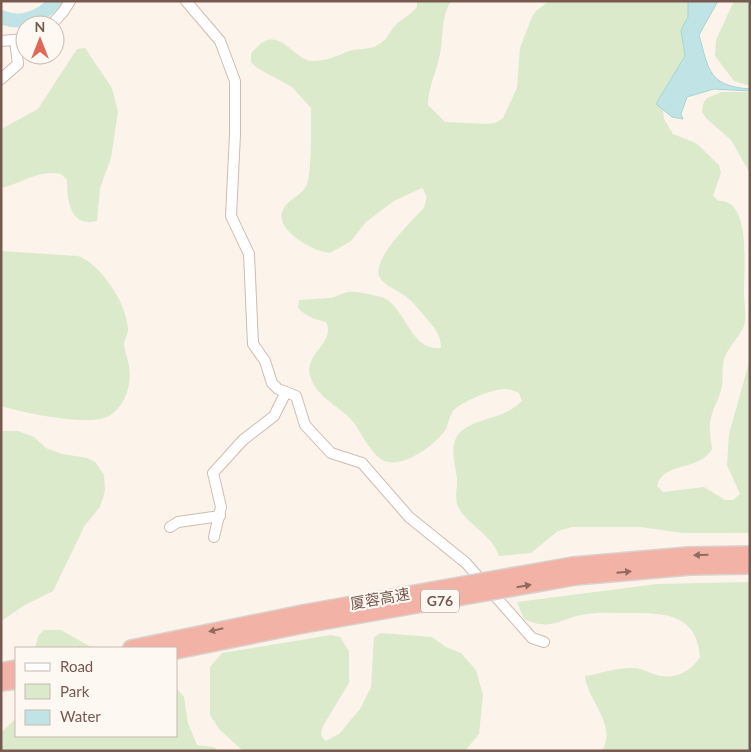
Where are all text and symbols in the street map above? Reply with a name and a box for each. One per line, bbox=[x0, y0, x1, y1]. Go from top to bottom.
north arrow bbox=[15, 15, 65, 65]
text: N bbox=[35, 18, 45, 35]
one-way arrow bbox=[693, 551, 709, 559]
one-way arrow bbox=[616, 568, 632, 576]
one-way arrow bbox=[516, 582, 532, 590]
street label: 厦蓉高速 bbox=[349, 584, 411, 612]
road number: G76 bbox=[421, 590, 459, 612]
one-way arrow bbox=[208, 626, 223, 634]
legend bbox=[15, 647, 178, 737]
text: Road bbox=[60, 657, 93, 675]
text: Park bbox=[60, 682, 90, 700]
text: Water bbox=[60, 707, 101, 725]

